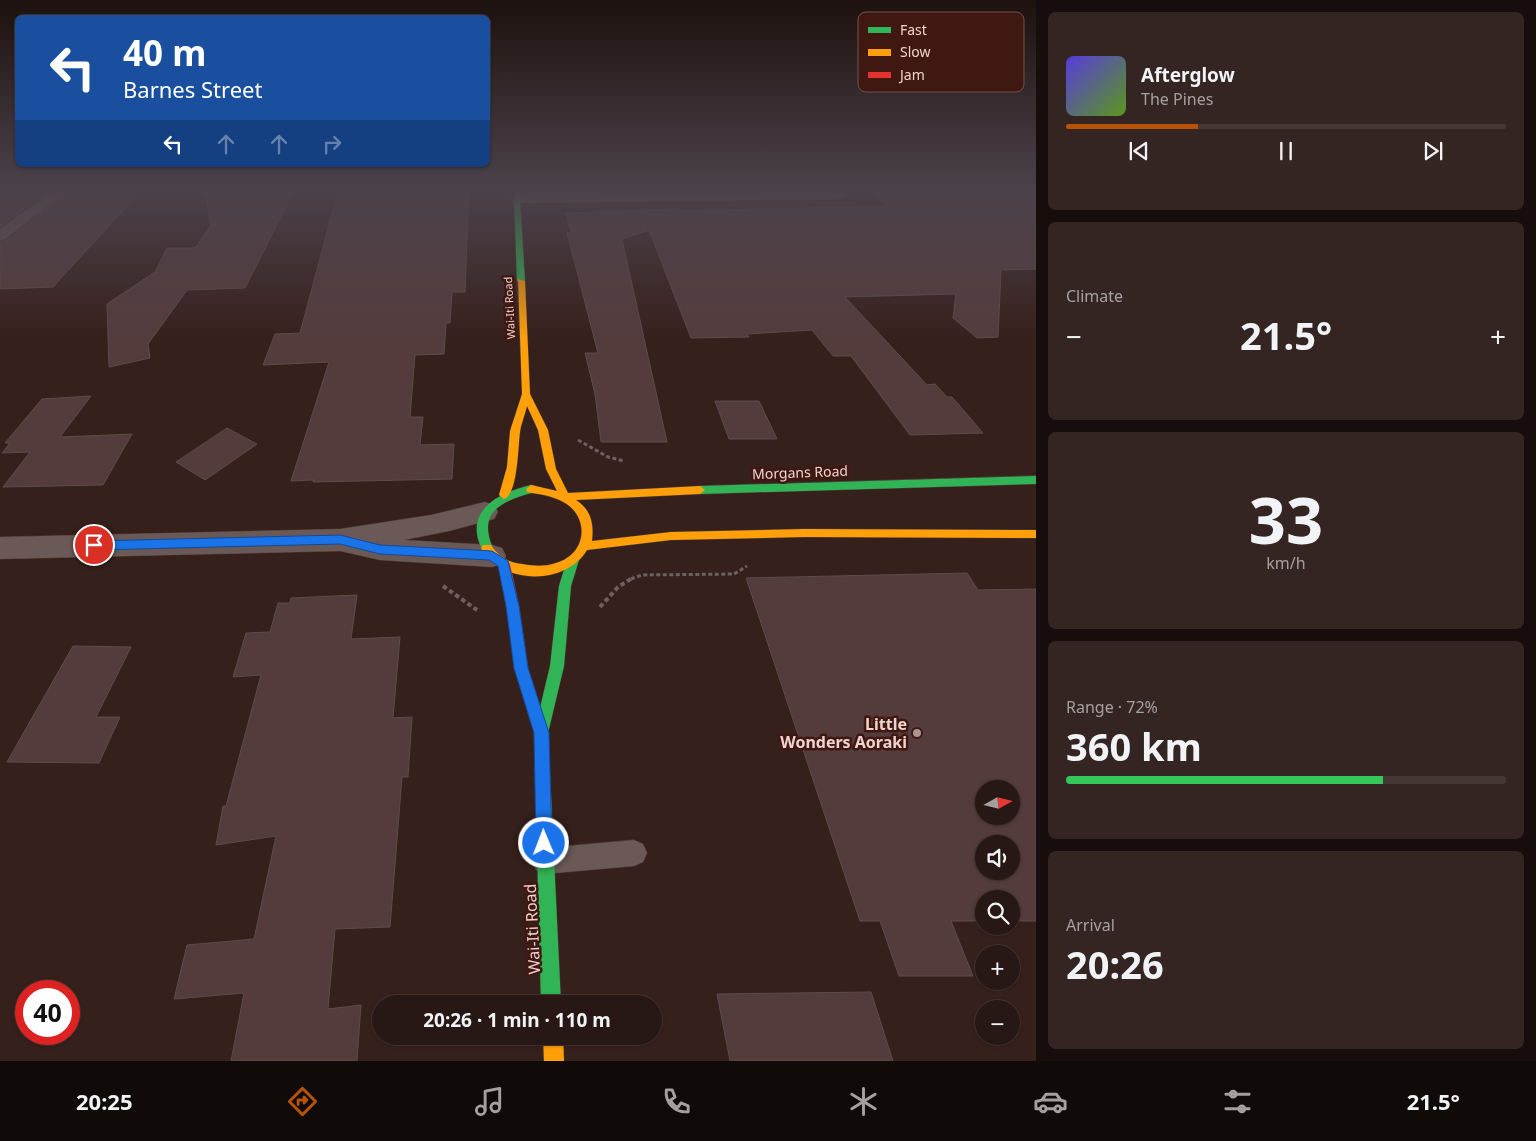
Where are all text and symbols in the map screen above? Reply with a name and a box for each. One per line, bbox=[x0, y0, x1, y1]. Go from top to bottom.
legend bbox=[858, 12, 1024, 92]
text: Fast bbox=[900, 20, 927, 39]
text: 40 m bbox=[123, 29, 206, 76]
icon: left bbox=[40, 35, 105, 100]
text: Slow bbox=[900, 42, 931, 61]
text: Afterglow bbox=[1141, 62, 1235, 88]
text: Jam bbox=[898, 65, 925, 84]
text: Barnes Street bbox=[123, 74, 262, 104]
text: The Pines bbox=[1141, 88, 1213, 110]
icon: left bbox=[159, 130, 187, 158]
icon: ahead bbox=[212, 130, 240, 158]
icon: ahead bbox=[265, 130, 293, 158]
icon: right bbox=[318, 130, 346, 158]
icon: previous bbox=[1125, 137, 1153, 165]
icon: pause bbox=[1272, 137, 1300, 165]
icon: next bbox=[1419, 137, 1447, 165]
street label: Wai-Iti Road bbox=[500, 276, 518, 340]
text: Climate bbox=[1066, 285, 1123, 307]
text: 21.5° bbox=[1240, 309, 1332, 361]
text: − bbox=[1066, 317, 1082, 355]
text: + bbox=[1490, 317, 1506, 355]
street label: Morgans Road bbox=[752, 461, 848, 483]
text: 33 bbox=[1249, 475, 1323, 563]
pin bbox=[73, 524, 115, 566]
icon: arrive bbox=[80, 531, 108, 559]
text: km/h bbox=[1266, 552, 1306, 574]
text: Range · 72% bbox=[1066, 696, 1158, 718]
place label: Little Wonders Aoraki bbox=[780, 713, 907, 753]
text: 360 km bbox=[1066, 720, 1202, 772]
marker: Little Wonders Aoraki bbox=[911, 727, 923, 739]
north arrow bbox=[975, 780, 1020, 825]
map controls bbox=[975, 780, 1020, 1045]
position arrow bbox=[517, 816, 569, 868]
button: sound bbox=[975, 835, 1020, 880]
street label: Wai-Iti Road bbox=[519, 883, 545, 975]
button: search bbox=[975, 890, 1020, 935]
text: Arrival bbox=[1066, 914, 1115, 936]
text: 20:26 bbox=[1066, 938, 1164, 990]
button: + bbox=[975, 945, 1020, 990]
speed limit sign: 40 bbox=[15, 980, 80, 1045]
button: − bbox=[975, 1000, 1020, 1045]
text: 20:26 · 1 min · 110 m bbox=[423, 1007, 611, 1033]
icon: directions bbox=[285, 1084, 320, 1119]
icon: music bbox=[472, 1084, 507, 1119]
icon: phone bbox=[659, 1084, 694, 1119]
icon: climate bbox=[846, 1084, 881, 1119]
icon: car bbox=[1033, 1084, 1068, 1119]
icon: filters bbox=[1220, 1084, 1255, 1119]
text: 20:25 bbox=[76, 1086, 133, 1116]
text: 21.5° bbox=[1407, 1086, 1460, 1116]

